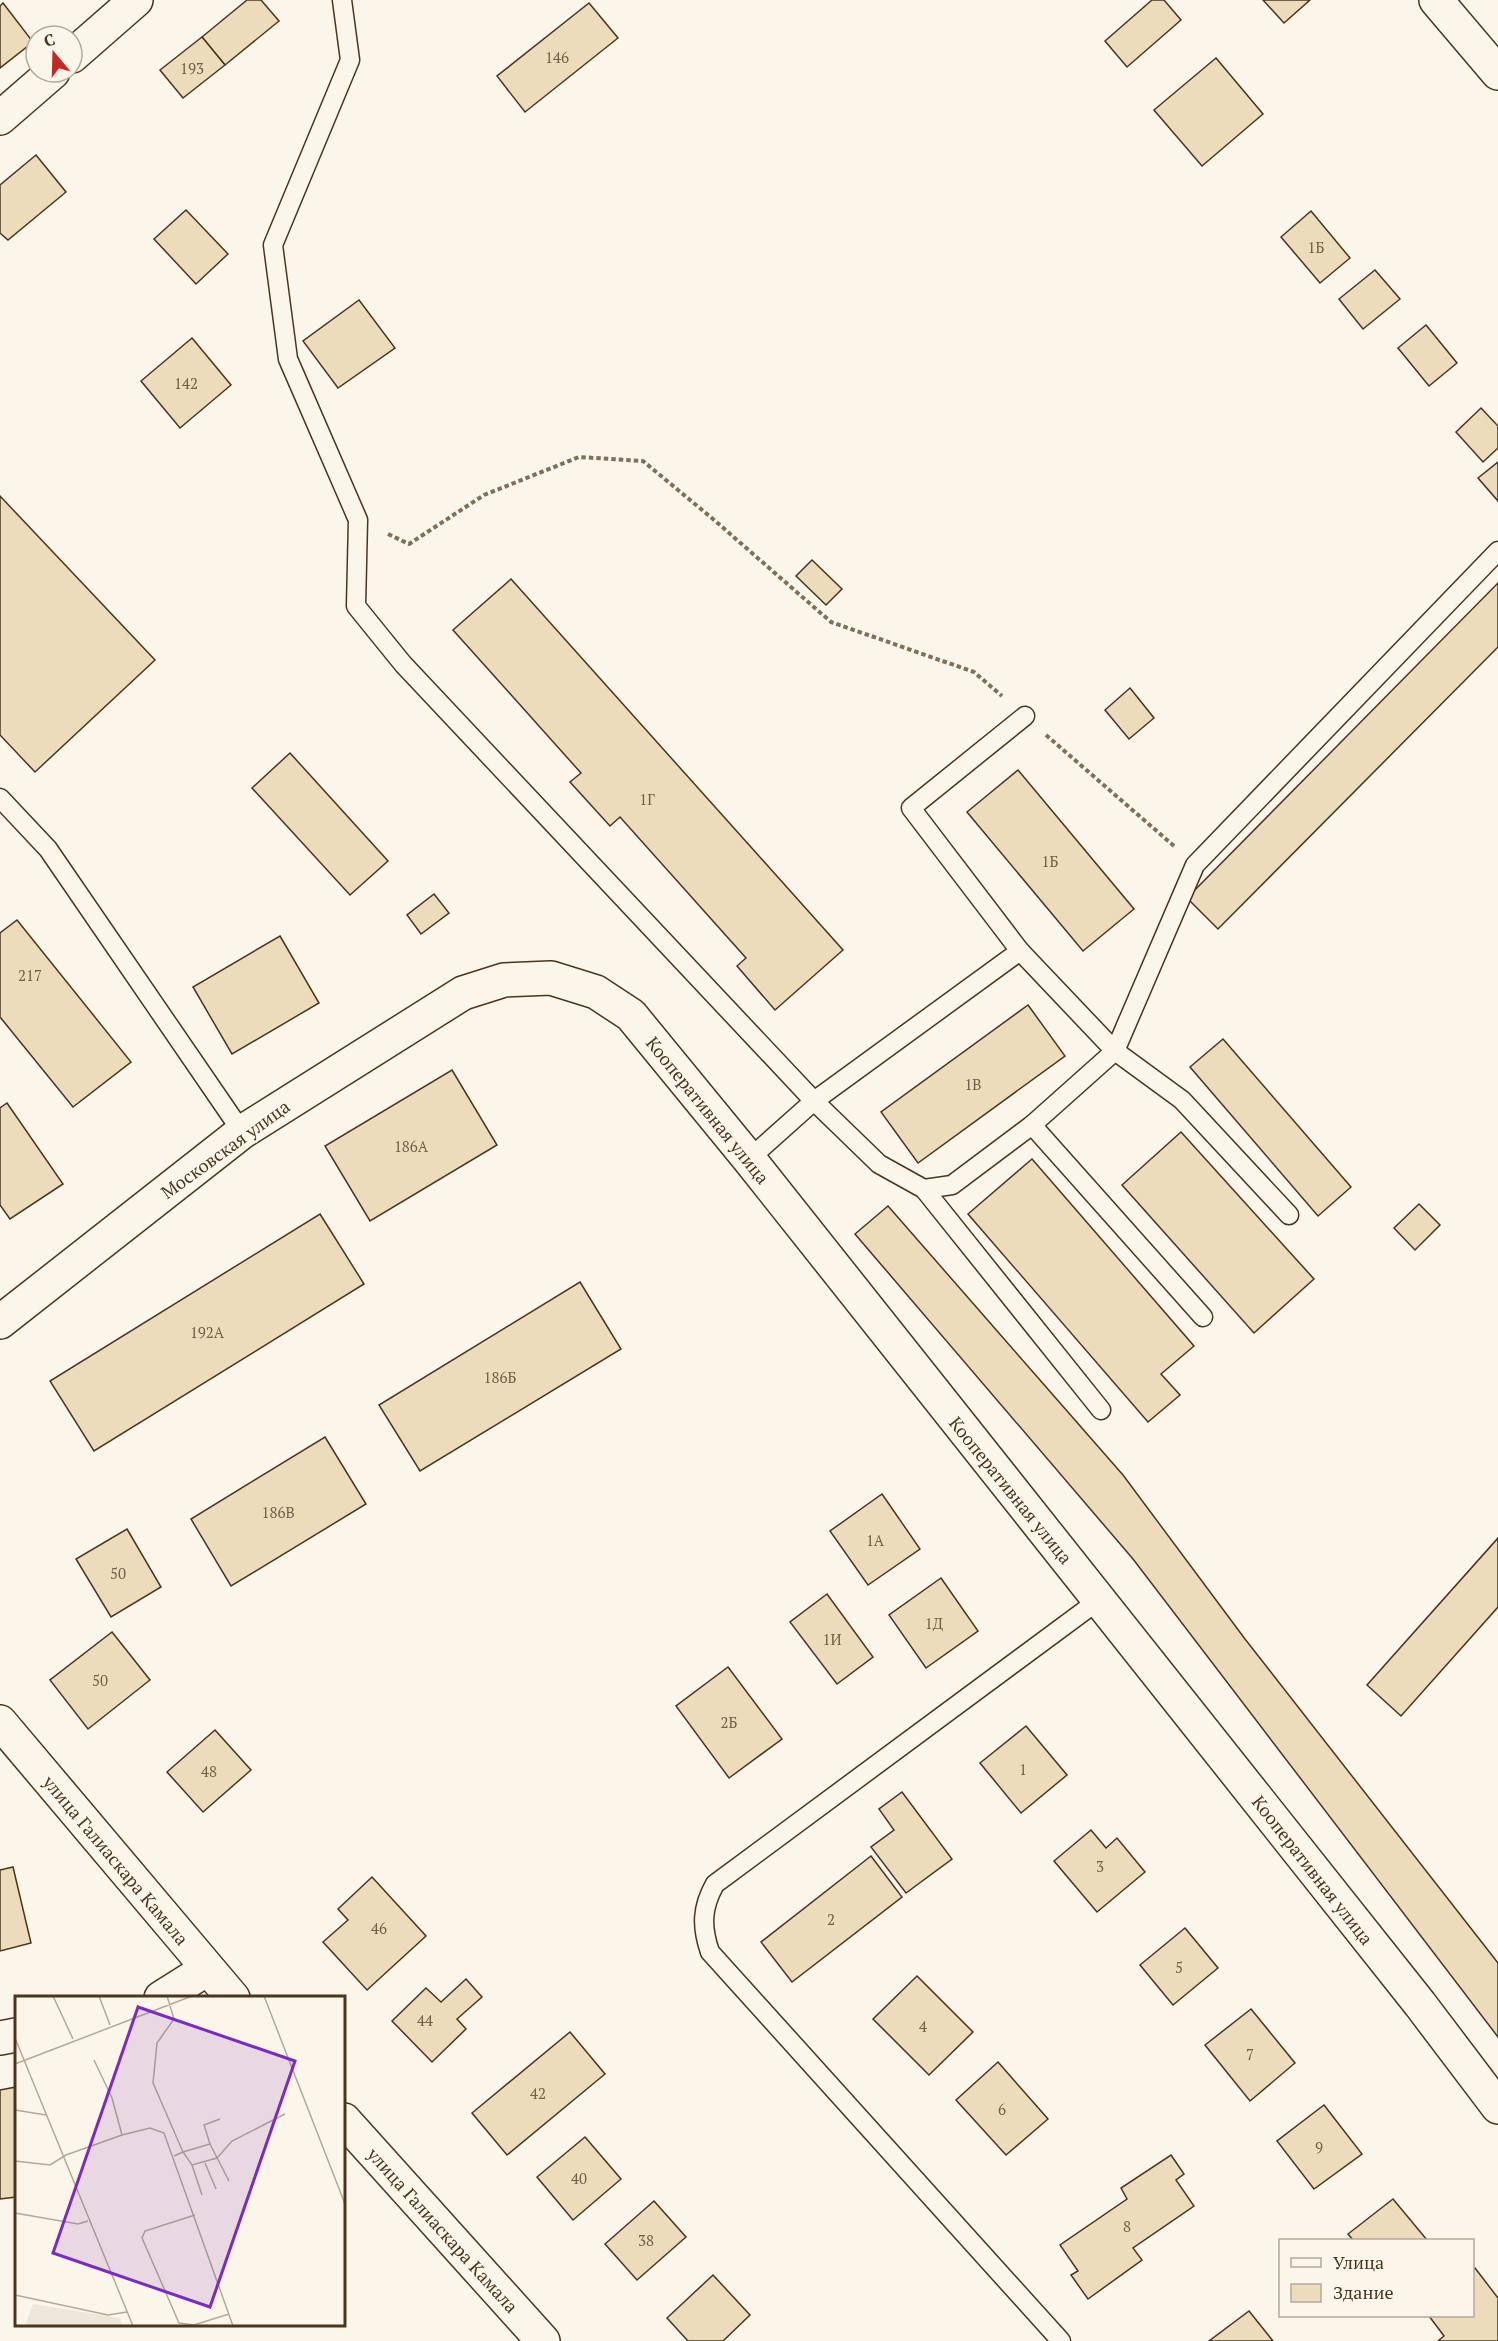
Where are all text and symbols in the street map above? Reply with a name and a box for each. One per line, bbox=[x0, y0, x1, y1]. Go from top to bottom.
north arrow bbox=[24, 24, 84, 84]
text: С bbox=[41, 28, 58, 52]
house number: 146 bbox=[545, 47, 569, 67]
house number: 193 bbox=[180, 58, 204, 78]
house number: 1Б bbox=[1308, 237, 1325, 257]
house number: 142 bbox=[174, 373, 198, 393]
house number: 1Г bbox=[639, 789, 655, 809]
house number: 1Б bbox=[1042, 851, 1059, 871]
house number: 217 bbox=[18, 965, 42, 985]
street label: Кооперативная улица bbox=[641, 1031, 775, 1189]
house number: 1В bbox=[964, 1074, 982, 1094]
street label: Московская улица bbox=[156, 1094, 294, 1204]
house number: 186А bbox=[394, 1136, 429, 1156]
house number: 192А bbox=[190, 1322, 225, 1342]
house number: 186Б bbox=[484, 1367, 517, 1387]
street label: Кооперативная улица bbox=[944, 1411, 1078, 1569]
house number: 186В bbox=[261, 1502, 295, 1522]
house number: 1А bbox=[866, 1530, 885, 1550]
house number: 50 bbox=[110, 1563, 126, 1583]
house number: 1Д bbox=[925, 1613, 944, 1633]
house number: 1И bbox=[822, 1629, 842, 1649]
house number: 50 bbox=[92, 1670, 108, 1690]
house number: 2Б bbox=[721, 1712, 738, 1732]
house number: 1 bbox=[1019, 1759, 1027, 1779]
house number: 48 bbox=[201, 1761, 217, 1781]
street label: улица Галиаскара Камала bbox=[37, 1769, 194, 1950]
street label: Кооперативная улица bbox=[1247, 1790, 1379, 1950]
house number: 3 bbox=[1096, 1856, 1104, 1876]
house number: 2 bbox=[827, 1909, 835, 1929]
house number: 46 bbox=[371, 1918, 387, 1938]
house number: 5 bbox=[1175, 1957, 1183, 1977]
inset map bbox=[15, 1996, 345, 2326]
house number: 44 bbox=[417, 2010, 433, 2030]
house number: 4 bbox=[919, 2016, 927, 2036]
house number: 7 bbox=[1246, 2044, 1254, 2064]
house number: 42 bbox=[530, 2083, 546, 2103]
house number: 6 bbox=[998, 2099, 1006, 2119]
house number: 9 bbox=[1315, 2137, 1323, 2157]
street label: улица Галиаскара Камала bbox=[362, 2142, 524, 2318]
house number: 40 bbox=[571, 2168, 587, 2188]
house number: 8 bbox=[1123, 2216, 1131, 2236]
house number: 38 bbox=[638, 2230, 654, 2250]
legend bbox=[1279, 2239, 1474, 2317]
text: Улица bbox=[1333, 2250, 1384, 2274]
text: Здание bbox=[1333, 2280, 1393, 2304]

